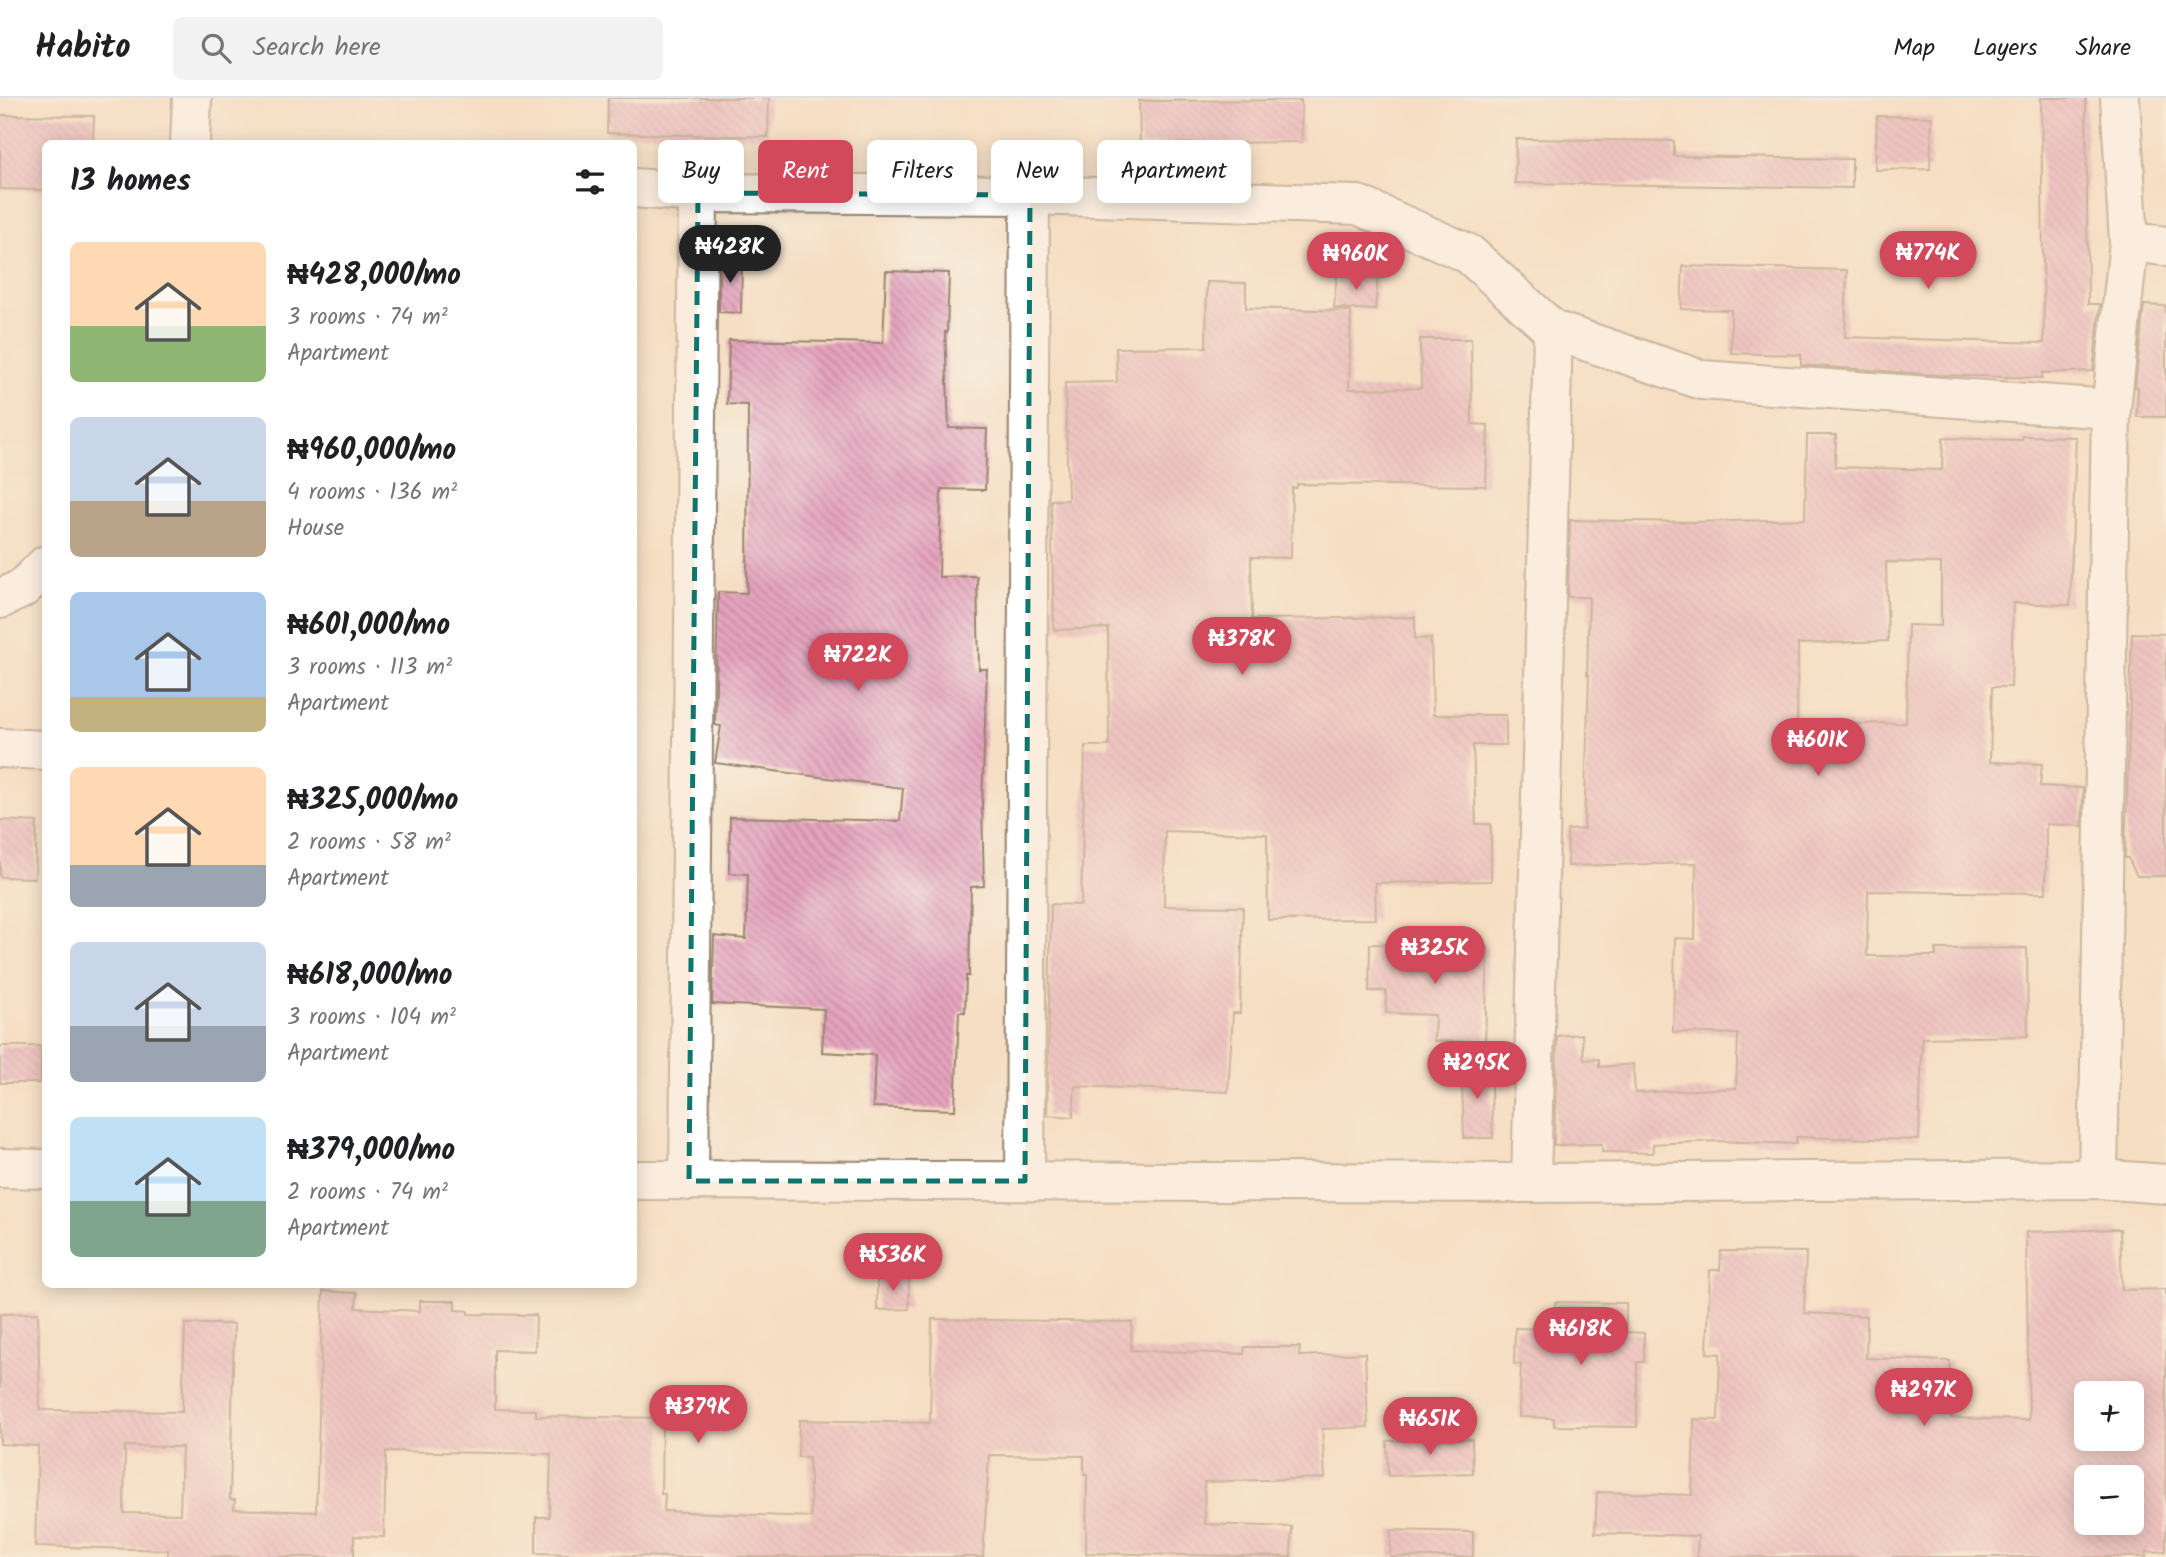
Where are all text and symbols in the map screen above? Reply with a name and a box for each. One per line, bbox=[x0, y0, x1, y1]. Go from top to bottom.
search box bbox=[173, 17, 663, 80]
text: Habito bbox=[35, 22, 131, 75]
text: Search here bbox=[253, 27, 381, 69]
icon: search bbox=[197, 29, 235, 67]
text: Map bbox=[1893, 29, 1935, 68]
text: Layers bbox=[1973, 29, 2037, 68]
text: Share bbox=[2075, 29, 2131, 68]
chip: Buy bbox=[658, 140, 744, 203]
chip: Rent bbox=[758, 140, 853, 203]
chip: Filters bbox=[867, 140, 977, 203]
chip: New bbox=[991, 140, 1083, 203]
chip: Apartment bbox=[1097, 140, 1251, 203]
text: 13 homes bbox=[70, 158, 191, 206]
icon: filters bbox=[571, 163, 609, 201]
pin: ₦428K bbox=[681, 226, 779, 285]
text: ₦428K bbox=[695, 230, 765, 266]
pin: ₦960K bbox=[1307, 232, 1405, 292]
pin: ₦774K bbox=[1879, 232, 1977, 291]
text: ₦774K bbox=[1896, 236, 1960, 272]
text: ₦960K bbox=[1323, 237, 1389, 273]
text: ₦428,000/mo bbox=[287, 252, 461, 300]
icon: home bbox=[126, 270, 210, 354]
text: 3 rooms · 74 m² bbox=[287, 300, 448, 336]
text: Apartment bbox=[287, 336, 389, 372]
text: ₦960,000/mo bbox=[287, 427, 456, 475]
icon: home bbox=[126, 445, 210, 529]
text: 4 rooms · 136 m² bbox=[287, 475, 457, 511]
text: House bbox=[287, 511, 344, 547]
text: ₦601,000/mo bbox=[287, 602, 450, 650]
pin: ₦378K bbox=[1193, 618, 1291, 677]
icon: home bbox=[126, 620, 210, 704]
text: ₦378K bbox=[1208, 622, 1276, 658]
pin: ₦722K bbox=[809, 634, 907, 693]
text: ₦722K bbox=[824, 638, 892, 674]
text: 3 rooms · 113 m² bbox=[287, 650, 452, 686]
text: Apartment bbox=[287, 686, 389, 722]
pin: ₦601K bbox=[1769, 718, 1867, 778]
text: ₦601K bbox=[1787, 723, 1849, 759]
text: ₦325,000/mo bbox=[287, 777, 459, 825]
icon: home bbox=[126, 795, 210, 879]
text: 2 rooms · 58 m² bbox=[287, 825, 451, 861]
text: Apartment bbox=[287, 861, 389, 897]
pin: ₦325K bbox=[1386, 926, 1484, 986]
text: ₦325K bbox=[1401, 931, 1469, 967]
text: ₦618,000/mo bbox=[287, 952, 452, 1000]
icon: home bbox=[126, 970, 210, 1054]
text: 3 rooms · 104 m² bbox=[287, 1000, 456, 1036]
text: Apartment bbox=[287, 1036, 389, 1072]
pin: ₦295K bbox=[1428, 1042, 1526, 1101]
text: ₦295K bbox=[1443, 1046, 1511, 1082]
text: ₦379,000/mo bbox=[287, 1127, 455, 1175]
icon: home bbox=[126, 1145, 210, 1229]
text: 2 rooms · 74 m² bbox=[287, 1175, 448, 1211]
text: Apartment bbox=[287, 1211, 389, 1247]
pin: ₦536K bbox=[844, 1234, 942, 1293]
text: ₦536K bbox=[859, 1238, 927, 1274]
pin: ₦618K bbox=[1532, 1308, 1630, 1367]
text: ₦618K bbox=[1549, 1312, 1613, 1348]
pin: ₦297K bbox=[1875, 1368, 1973, 1428]
text: ₦297K bbox=[1891, 1373, 1957, 1409]
map controls bbox=[2074, 1381, 2144, 1535]
button: + bbox=[2074, 1381, 2144, 1451]
pin: ₦379K bbox=[649, 1386, 747, 1445]
text: ₦379K bbox=[665, 1390, 731, 1426]
pin: ₦651K bbox=[1381, 1398, 1479, 1457]
text: ₦651K bbox=[1399, 1402, 1461, 1438]
button: − bbox=[2074, 1465, 2144, 1535]

